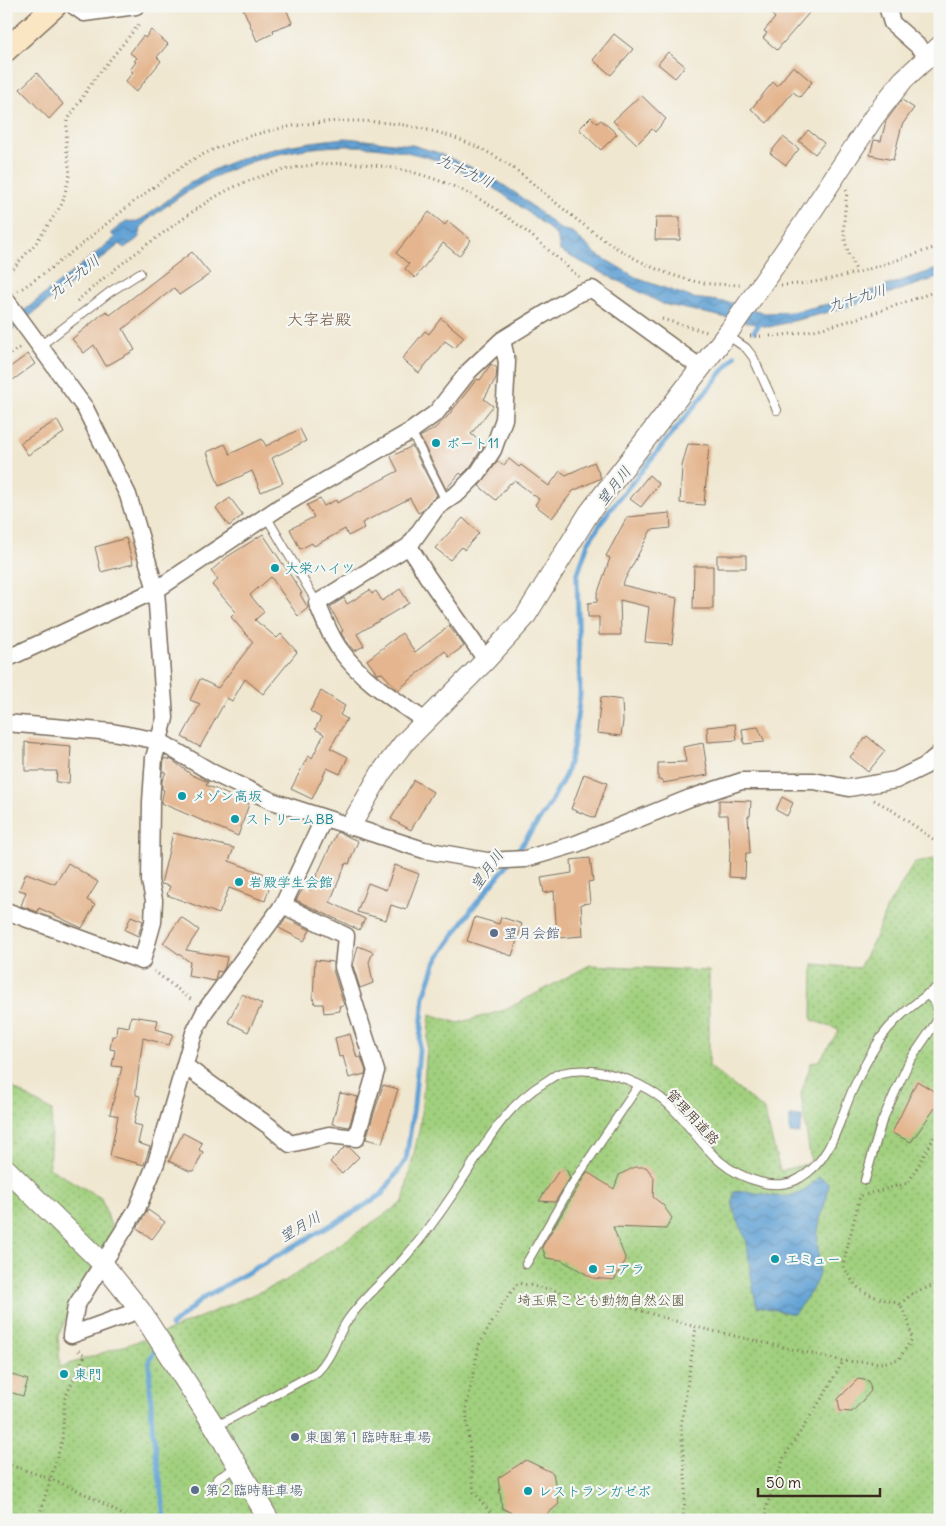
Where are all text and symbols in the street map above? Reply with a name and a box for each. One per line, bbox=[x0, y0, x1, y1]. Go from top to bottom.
water label: 九十九川 bbox=[434, 149, 496, 192]
water label: 九十九川 bbox=[44, 251, 103, 303]
water label: 九十九川 bbox=[825, 280, 888, 315]
district label: 大字岩殿 bbox=[287, 309, 351, 329]
place label: ポート11 bbox=[446, 434, 499, 452]
marker: ポート11 bbox=[430, 437, 442, 449]
water label: 望月川 bbox=[592, 462, 635, 509]
place label: 大栄ハイツ bbox=[285, 559, 355, 577]
marker: 大栄ハイツ bbox=[269, 562, 281, 574]
place label: メゾン高坂 bbox=[192, 787, 262, 805]
marker: メゾン高坂 bbox=[176, 790, 188, 802]
place label: ストリームBB bbox=[245, 810, 334, 828]
marker: ストリームBB bbox=[229, 813, 241, 825]
water label: 望月川 bbox=[466, 846, 508, 893]
place label: 岩殿学生会館 bbox=[249, 873, 333, 891]
marker: 岩殿学生会館 bbox=[233, 876, 245, 888]
place label: 望月会館 bbox=[504, 924, 560, 942]
marker: 望月会館 bbox=[488, 927, 500, 939]
street label: 管理用道路 bbox=[663, 1085, 723, 1149]
water label: 望月川 bbox=[276, 1207, 324, 1246]
place label: エミュー bbox=[785, 1250, 841, 1268]
marker: エミュー bbox=[769, 1253, 781, 1265]
place label: コアラ bbox=[603, 1260, 645, 1278]
marker: コアラ bbox=[587, 1263, 599, 1275]
park label: 埼玉県こども動物自然公園 bbox=[517, 1291, 685, 1309]
place label: 東門 bbox=[74, 1365, 102, 1383]
marker: 東門 bbox=[58, 1368, 70, 1380]
place label: 東園第１臨時駐車場 bbox=[305, 1428, 431, 1446]
marker: 東園第１臨時駐車場 bbox=[289, 1431, 301, 1443]
scale bar bbox=[758, 1466, 881, 1498]
text: 50 m bbox=[766, 1473, 801, 1492]
place label: 第２臨時駐車場 bbox=[205, 1481, 303, 1499]
place label: レストランガゼボ bbox=[538, 1482, 651, 1500]
marker: 第２臨時駐車場 bbox=[189, 1484, 201, 1496]
marker: レストランガゼボ bbox=[522, 1485, 534, 1497]

